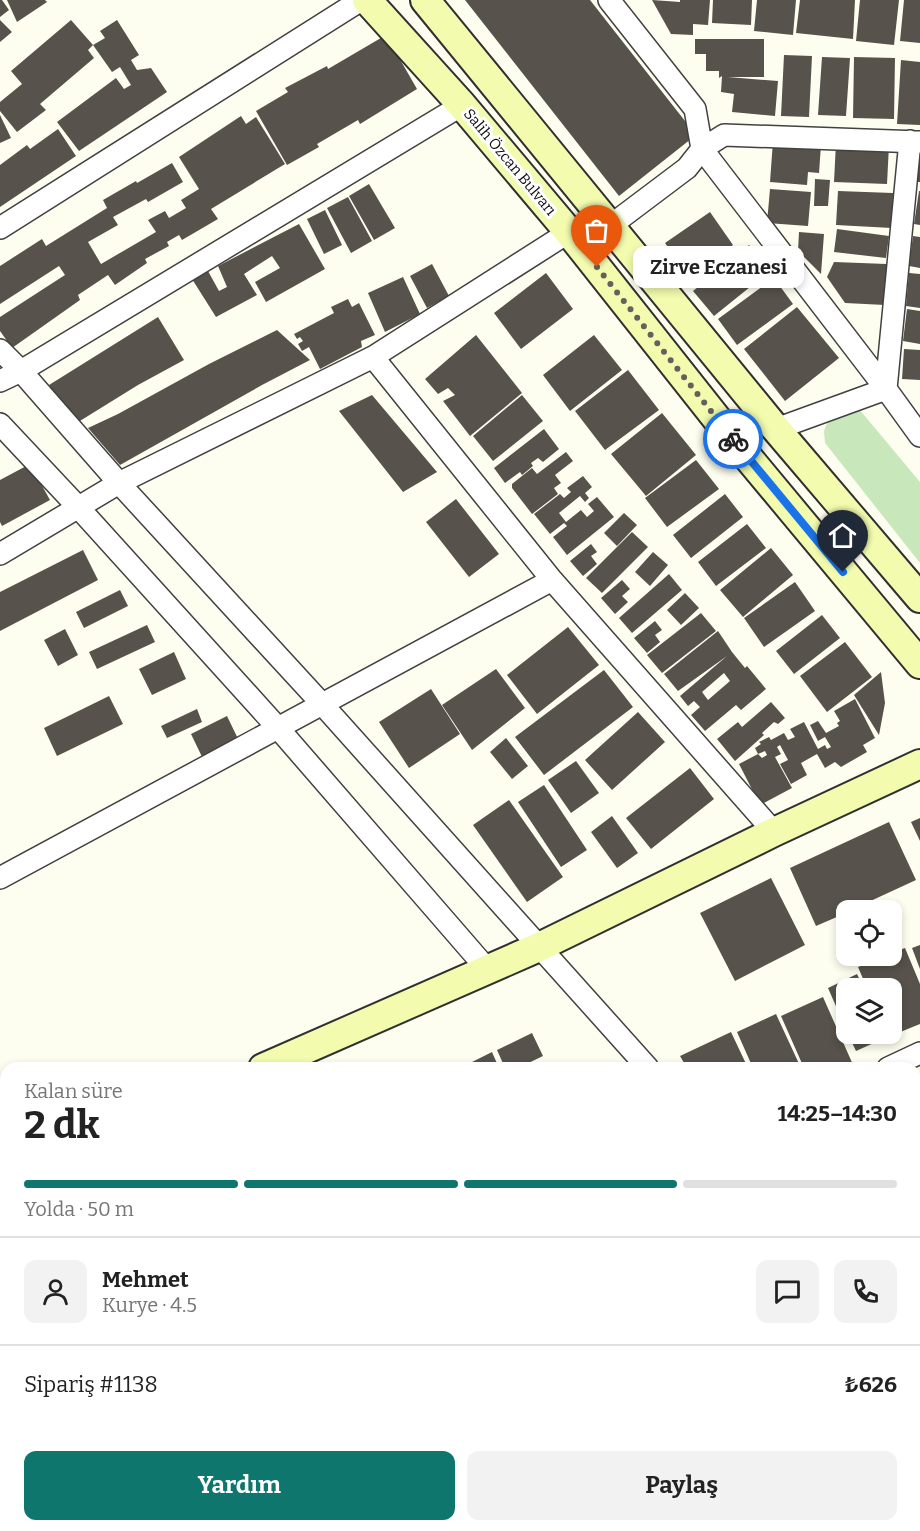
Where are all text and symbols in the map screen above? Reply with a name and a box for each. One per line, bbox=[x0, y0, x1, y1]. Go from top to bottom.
street label: Salih Özcan Bulvarı bbox=[460, 105, 560, 220]
pin bbox=[571, 205, 622, 267]
icon: bag bbox=[580, 214, 613, 247]
callout: Zirve Eczanesi bbox=[633, 246, 804, 288]
text: Zirve Eczanesi bbox=[650, 255, 787, 279]
courier bbox=[703, 409, 763, 469]
icon: bike bbox=[717, 423, 750, 456]
pin bbox=[817, 510, 868, 572]
icon: home bbox=[826, 519, 859, 552]
map controls bbox=[836, 900, 902, 1044]
button: locate bbox=[836, 900, 902, 966]
button: layers bbox=[836, 978, 902, 1044]
text: Kalan süre bbox=[24, 1079, 123, 1103]
text: 14:25–14:30 bbox=[778, 1100, 897, 1127]
text: 2 dk bbox=[24, 1102, 100, 1148]
text: Yolda · 50 m bbox=[24, 1197, 134, 1221]
button: person bbox=[24, 1260, 87, 1323]
button: chat bbox=[756, 1260, 819, 1323]
button: phone bbox=[834, 1260, 897, 1323]
text: Mehmet bbox=[102, 1266, 189, 1293]
text: Kurye · 4.5 bbox=[102, 1293, 197, 1317]
text: Sipariş #1138 bbox=[24, 1371, 158, 1398]
text: ₺626 bbox=[844, 1371, 897, 1398]
button: Yardım bbox=[24, 1451, 455, 1520]
button: Paylaş bbox=[467, 1451, 897, 1520]

